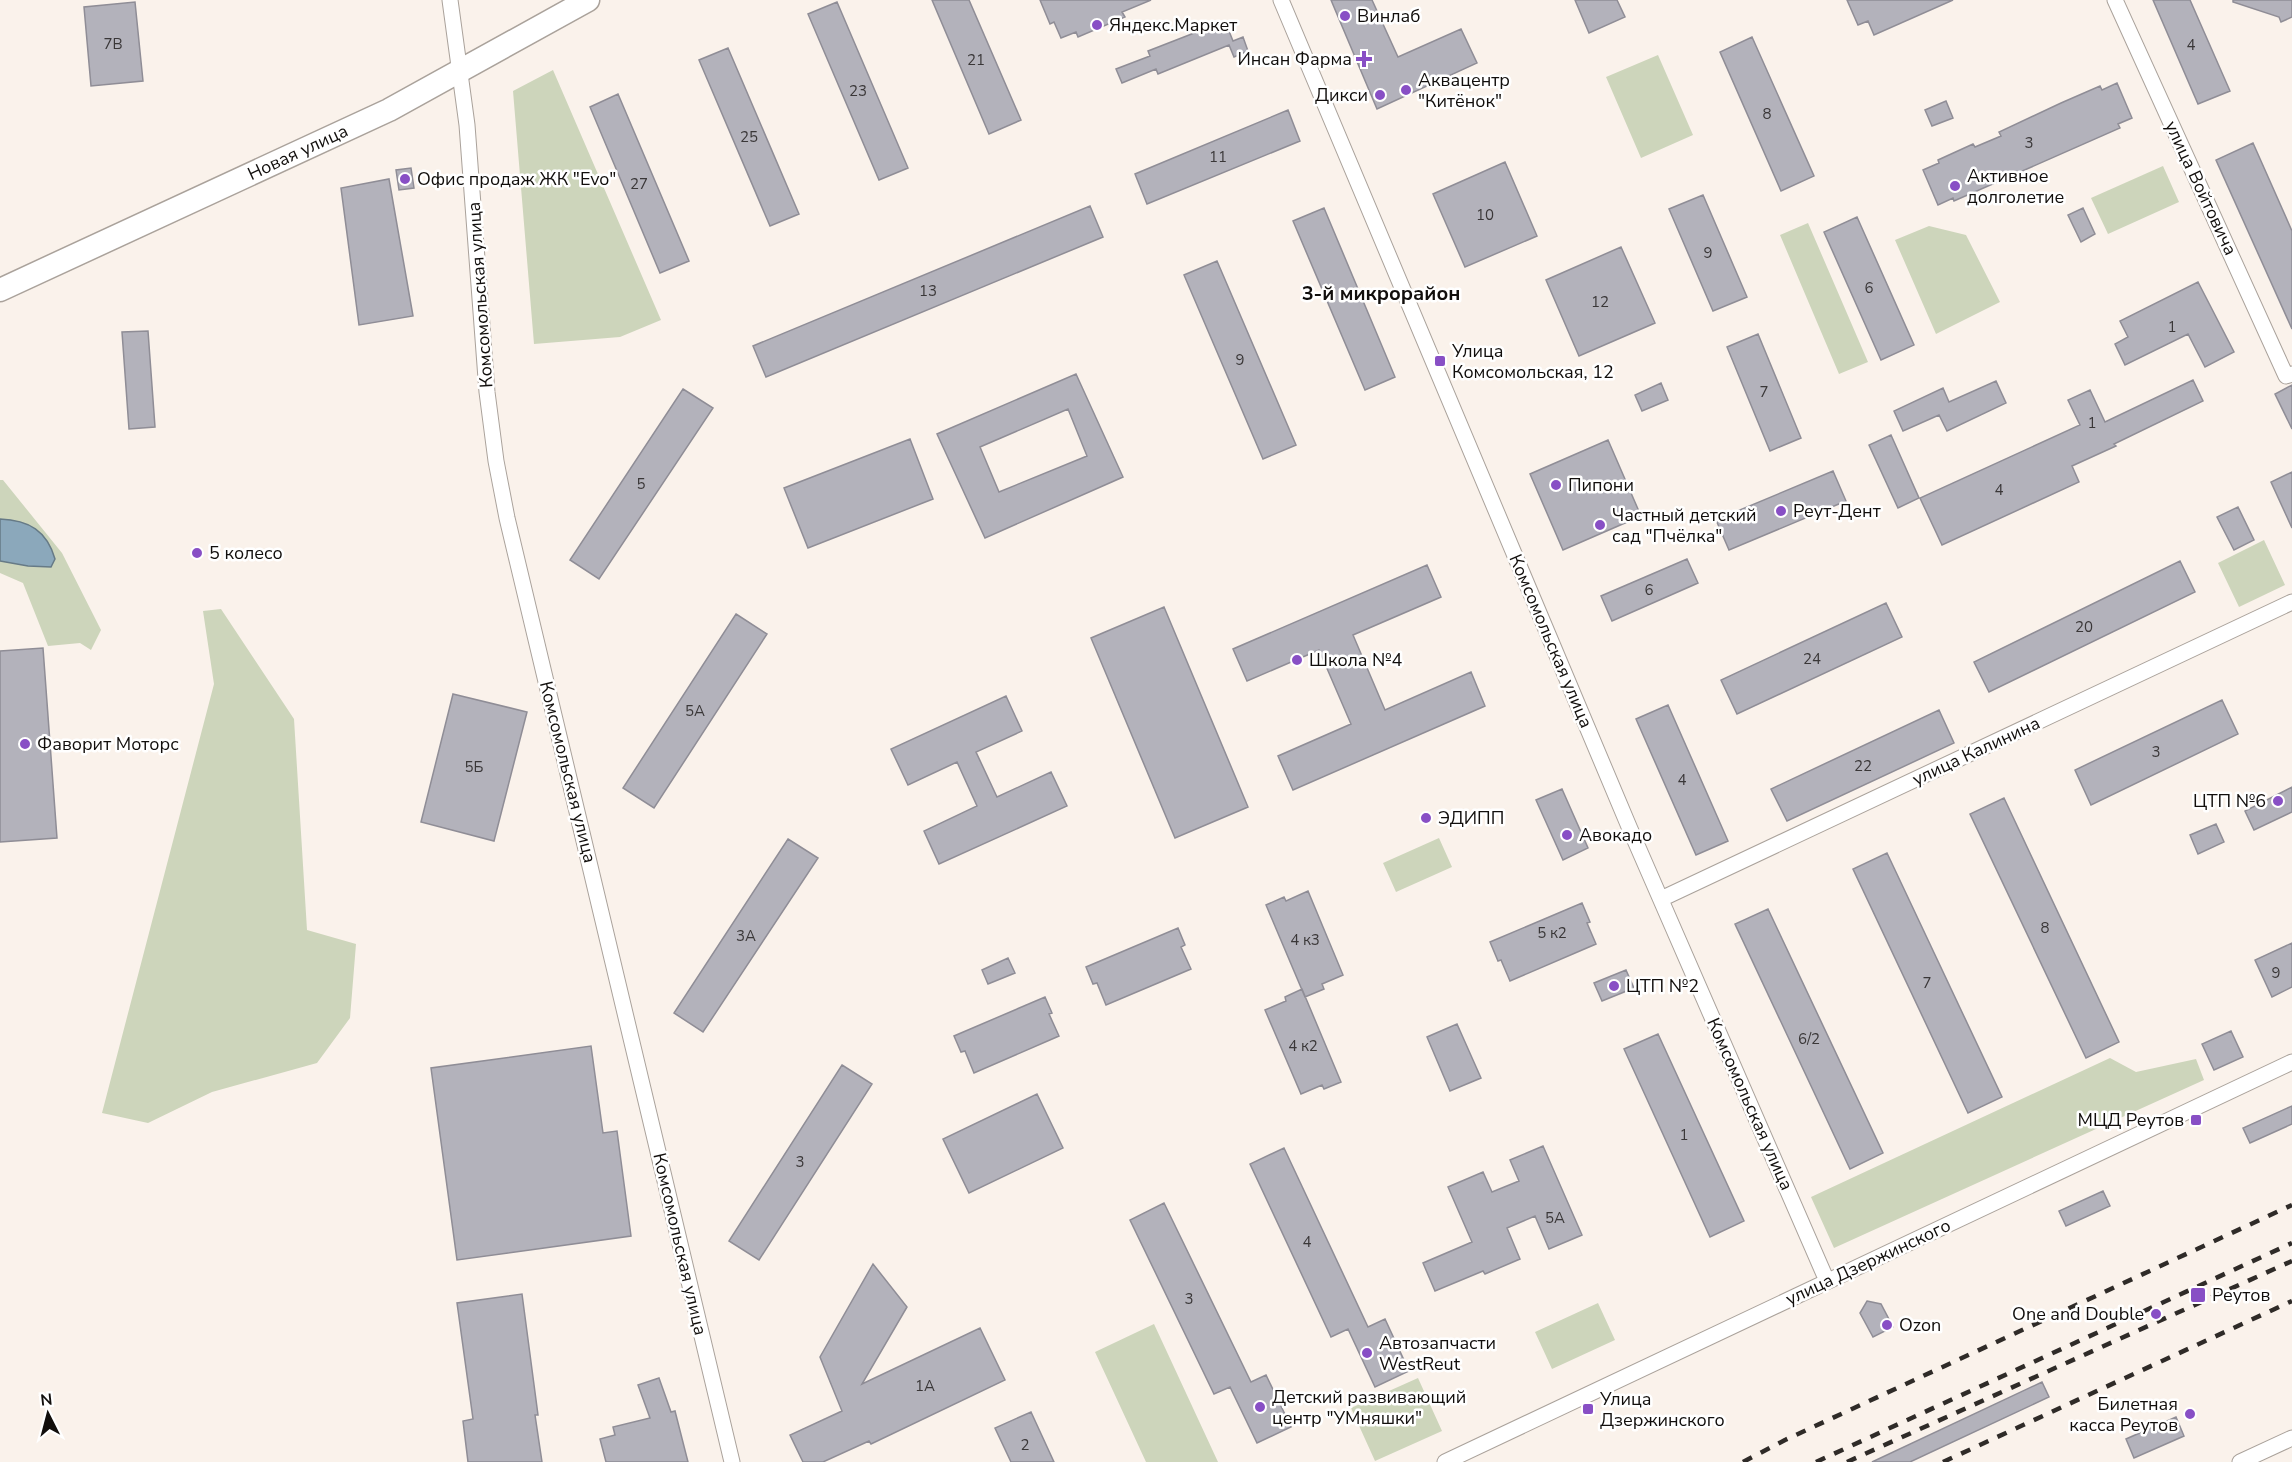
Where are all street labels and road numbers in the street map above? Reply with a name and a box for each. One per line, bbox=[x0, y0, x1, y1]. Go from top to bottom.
street label: улица Войтовича bbox=[2159, 117, 2243, 259]
street label: Новая улица bbox=[244, 119, 352, 186]
street label: Комсомольская улица bbox=[462, 201, 498, 389]
street label: Комсомольская улица bbox=[1504, 551, 1598, 731]
street label: Комсомольская улица bbox=[534, 679, 602, 865]
street label: улица Калинина bbox=[1908, 711, 2044, 791]
street label: Комсомольская улица bbox=[1701, 1014, 1799, 1194]
street label: Комсомольская улица bbox=[647, 1151, 713, 1337]
street label: улица Дзержинского bbox=[1782, 1213, 1954, 1311]

